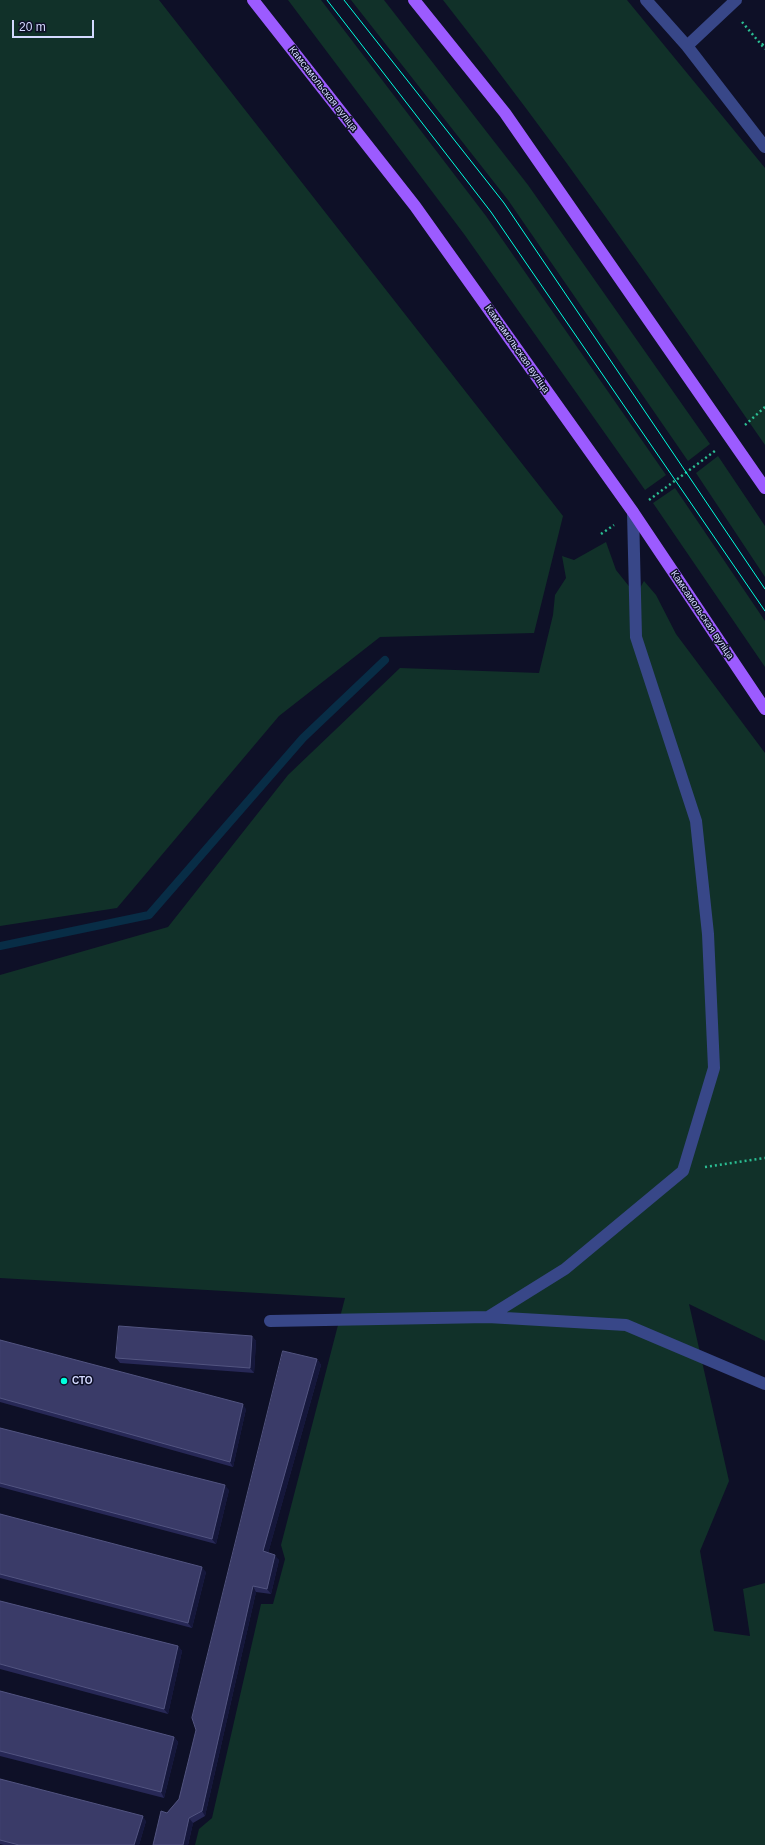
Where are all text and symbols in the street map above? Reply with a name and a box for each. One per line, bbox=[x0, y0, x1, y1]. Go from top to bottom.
scale bar bbox=[14, 12, 96, 38]
text: 20 m bbox=[19, 20, 46, 34]
street label: Камсамольская вуліца bbox=[286, 44, 360, 134]
street label: Камсамольская вуліца bbox=[482, 303, 552, 395]
street label: Камсамольская вуліца bbox=[668, 568, 736, 662]
place label: СТО bbox=[72, 1375, 93, 1387]
marker: СТО bbox=[59, 1376, 69, 1386]

